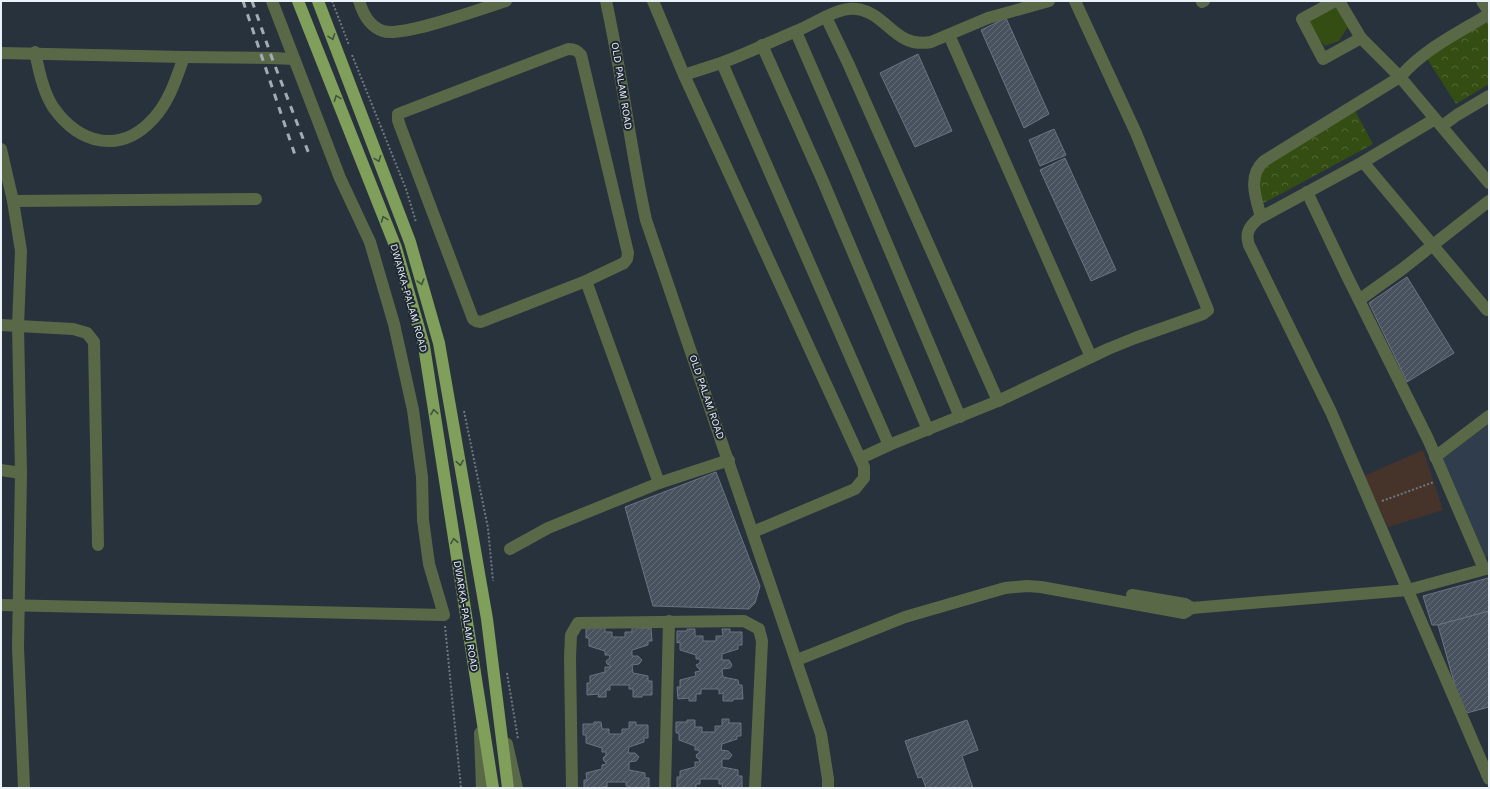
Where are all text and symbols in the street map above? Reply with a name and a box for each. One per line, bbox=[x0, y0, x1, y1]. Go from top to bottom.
one-way arrow bbox=[327, 34, 336, 41]
street label: OLD PALAM ROAD bbox=[610, 41, 634, 131]
one-way arrow bbox=[333, 95, 341, 102]
one-way arrow bbox=[374, 155, 382, 162]
one-way arrow bbox=[381, 216, 389, 223]
street label: DWARKA-PALAM ROAD bbox=[388, 243, 430, 353]
one-way arrow bbox=[416, 278, 425, 285]
street label: OLD PALAM ROAD bbox=[687, 353, 727, 441]
one-way arrow bbox=[430, 409, 439, 415]
one-way arrow bbox=[455, 460, 464, 466]
one-way arrow bbox=[450, 538, 459, 544]
street label: DWARKA-PALAM ROAD bbox=[452, 560, 480, 672]

